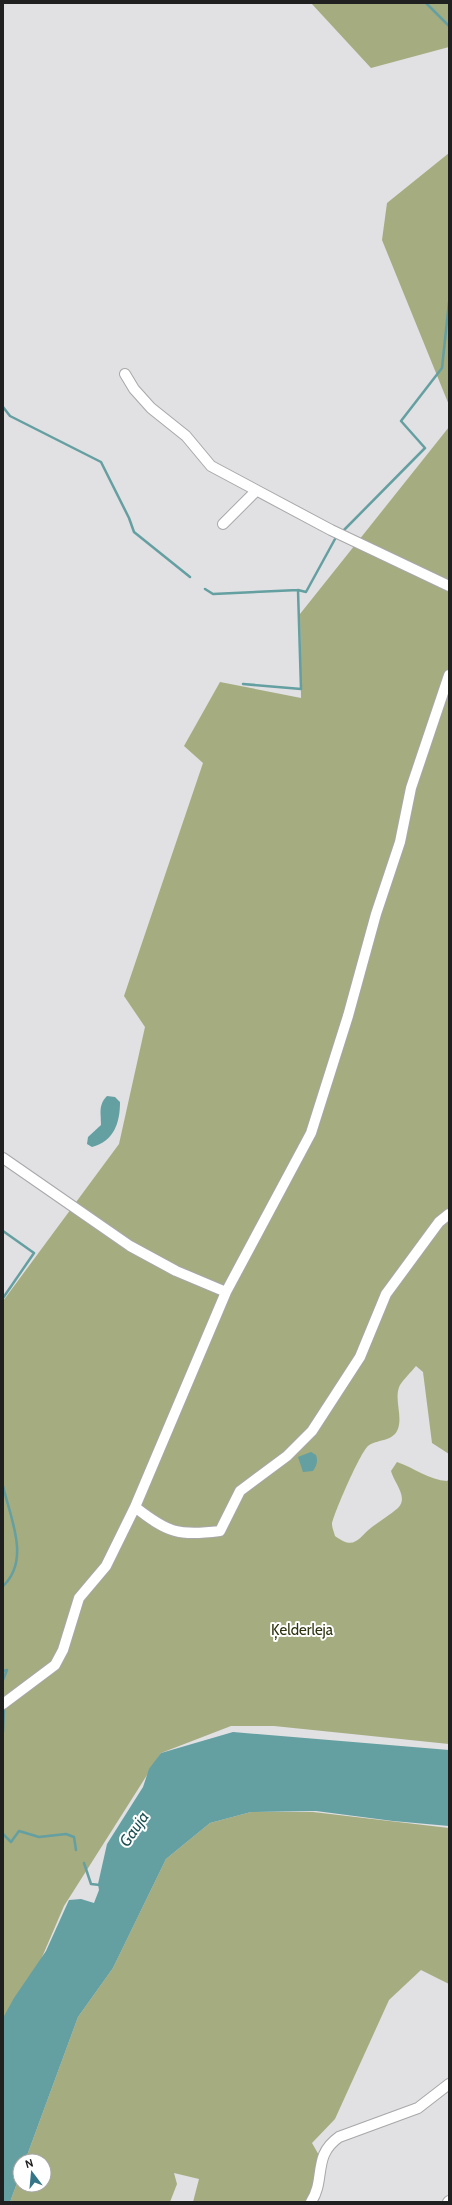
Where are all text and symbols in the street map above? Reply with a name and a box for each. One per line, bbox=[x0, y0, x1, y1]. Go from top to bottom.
park label: Ķelderleja bbox=[271, 1621, 334, 1640]
water label: Gauja bbox=[115, 1808, 153, 1850]
north arrow bbox=[12, 2153, 52, 2193]
text: N bbox=[24, 2156, 35, 2171]

